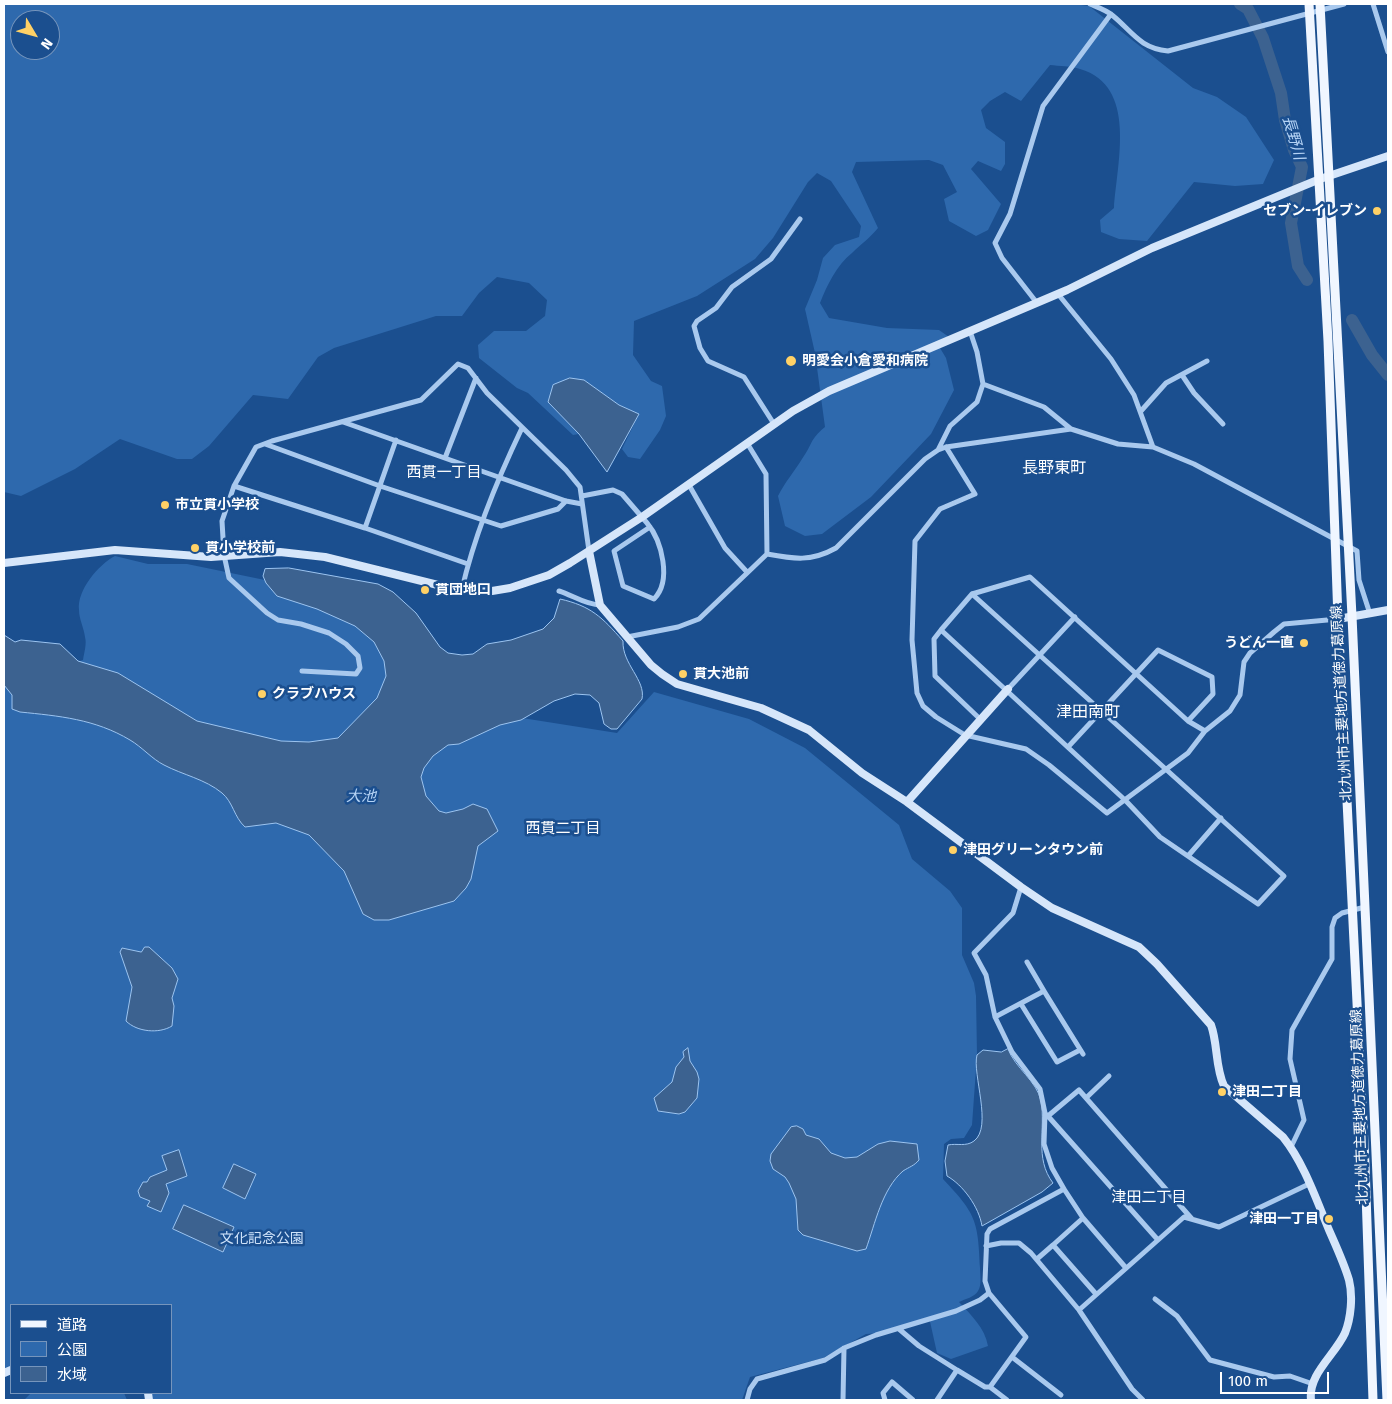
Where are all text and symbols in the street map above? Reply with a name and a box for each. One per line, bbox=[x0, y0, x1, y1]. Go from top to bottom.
north arrow bbox=[10, 10, 60, 60]
text: N bbox=[37, 35, 56, 53]
water label: 長野川 bbox=[1278, 114, 1308, 162]
place label: セブン-イレブン bbox=[1263, 203, 1367, 219]
marker: セブン-イレブン bbox=[1371, 205, 1383, 217]
place label: 明愛会小倉愛和病院 bbox=[802, 353, 928, 369]
marker: 明愛会小倉愛和病院 bbox=[784, 354, 798, 368]
district label: 長野東町 bbox=[1022, 459, 1086, 479]
district label: 西貫一丁目 bbox=[407, 464, 481, 482]
place label: 市立貫小学校 bbox=[175, 497, 259, 513]
marker: 市立貫小学校 bbox=[159, 499, 171, 511]
place label: 貫小学校前 bbox=[205, 540, 275, 556]
marker: 貫小学校前 bbox=[189, 542, 201, 554]
place label: 貫団地口 bbox=[435, 582, 491, 598]
marker: 貫団地口 bbox=[419, 584, 431, 596]
street label: 北九州市主要地方道徳力葛原線 bbox=[1328, 605, 1356, 801]
place label: うどん一直 bbox=[1224, 635, 1294, 651]
marker: うどん一直 bbox=[1298, 637, 1310, 649]
place label: 貫大池前 bbox=[693, 666, 749, 682]
marker: 貫大池前 bbox=[677, 668, 689, 680]
place label: クラブハウス bbox=[272, 686, 356, 702]
marker: クラブハウス bbox=[256, 688, 268, 700]
district label: 津田南町 bbox=[1056, 703, 1120, 723]
water label: 大池 bbox=[346, 788, 376, 806]
district label: 西貫二丁目 bbox=[526, 820, 600, 838]
place label: 津田グリーンタウン前 bbox=[963, 842, 1103, 858]
marker: 津田グリーンタウン前 bbox=[947, 844, 959, 856]
street label: 北九州市主要地方道徳力葛原線 bbox=[1348, 1009, 1372, 1205]
place label: 津田二丁目 bbox=[1232, 1084, 1302, 1100]
marker: 津田二丁目 bbox=[1216, 1086, 1228, 1098]
district label: 津田二丁目 bbox=[1112, 1189, 1186, 1207]
place label: 津田一丁目 bbox=[1249, 1211, 1319, 1227]
marker: 津田一丁目 bbox=[1323, 1213, 1335, 1225]
park label: 文化記念公園 bbox=[220, 1231, 304, 1247]
legend bbox=[10, 1304, 172, 1394]
text: 道路 bbox=[57, 1316, 87, 1334]
text: 公園 bbox=[57, 1341, 87, 1359]
scale bar bbox=[1222, 1362, 1331, 1394]
text: 水域 bbox=[57, 1366, 87, 1384]
text: 100 m bbox=[1228, 1372, 1268, 1390]

